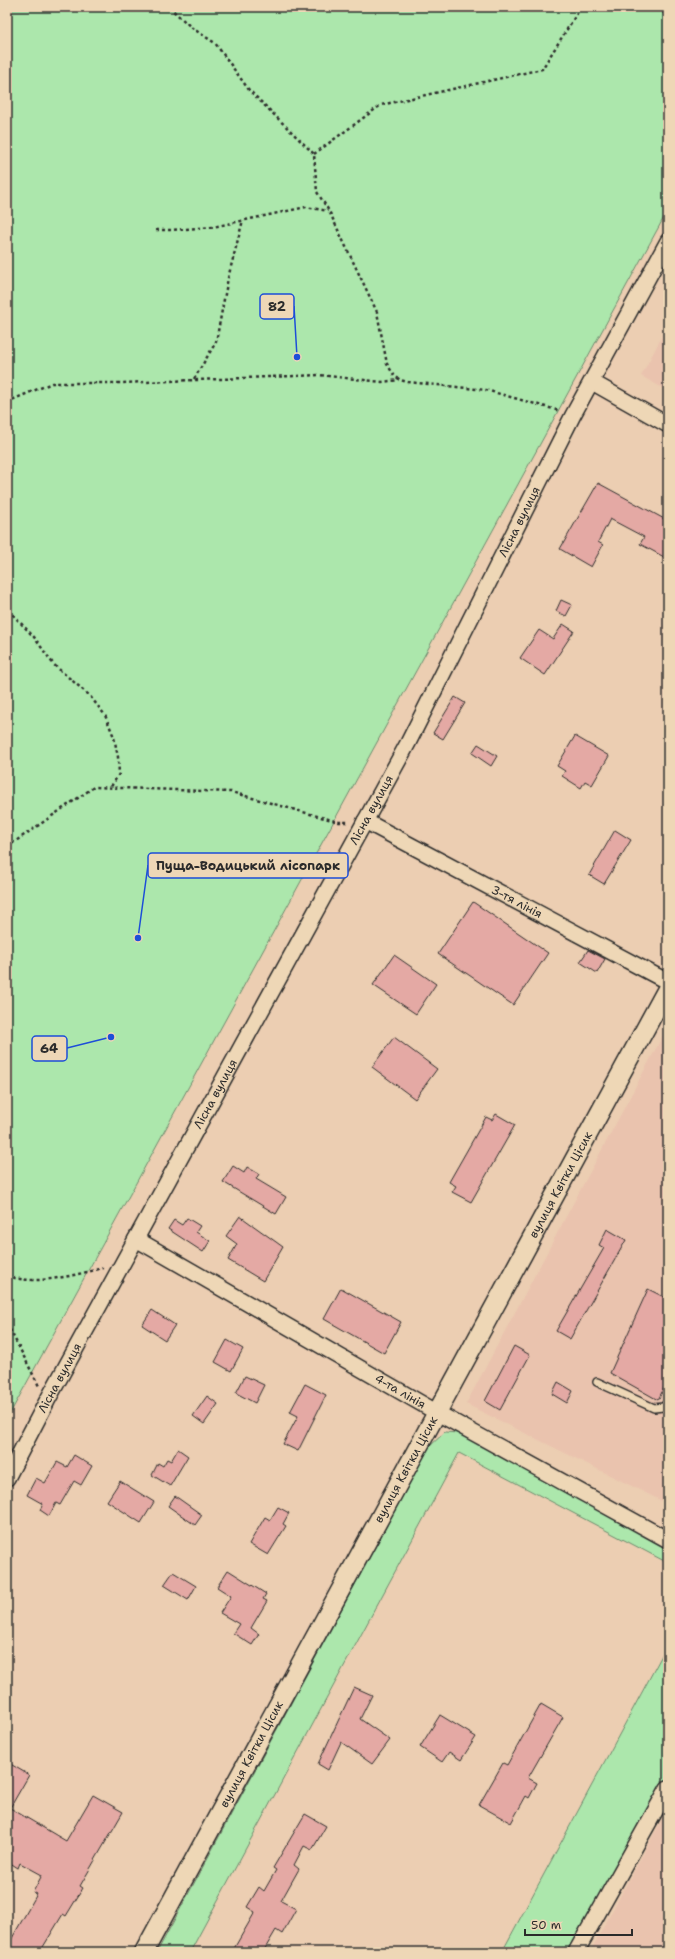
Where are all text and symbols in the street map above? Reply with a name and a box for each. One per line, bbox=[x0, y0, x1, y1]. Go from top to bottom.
callout: 82 bbox=[260, 294, 294, 319]
text: 82 bbox=[268, 298, 286, 315]
street label: Лісна вулиця bbox=[495, 484, 544, 560]
street label: Лісна вулиця bbox=[346, 772, 397, 848]
callout: Пуща-Водицький лісопарк bbox=[148, 853, 348, 878]
text: Пуща-Водицький лісопарк bbox=[156, 857, 340, 874]
street label: 3-тя лінія bbox=[488, 882, 545, 922]
callout: 64 bbox=[32, 1036, 67, 1061]
text: 64 bbox=[40, 1040, 58, 1057]
street label: Лісна вулиця bbox=[190, 1056, 241, 1132]
street label: вулиця Квітки Цісик bbox=[525, 1128, 596, 1241]
street label: Лісна вулиця bbox=[34, 1340, 85, 1416]
street label: 4-та лінія bbox=[372, 1370, 429, 1412]
street label: вулиця Квітки Цісик bbox=[371, 1413, 442, 1526]
street label: вулиця Квітки Цісик bbox=[216, 1698, 287, 1810]
scale bar bbox=[525, 1911, 632, 1937]
text: 50 m bbox=[531, 1917, 561, 1933]

